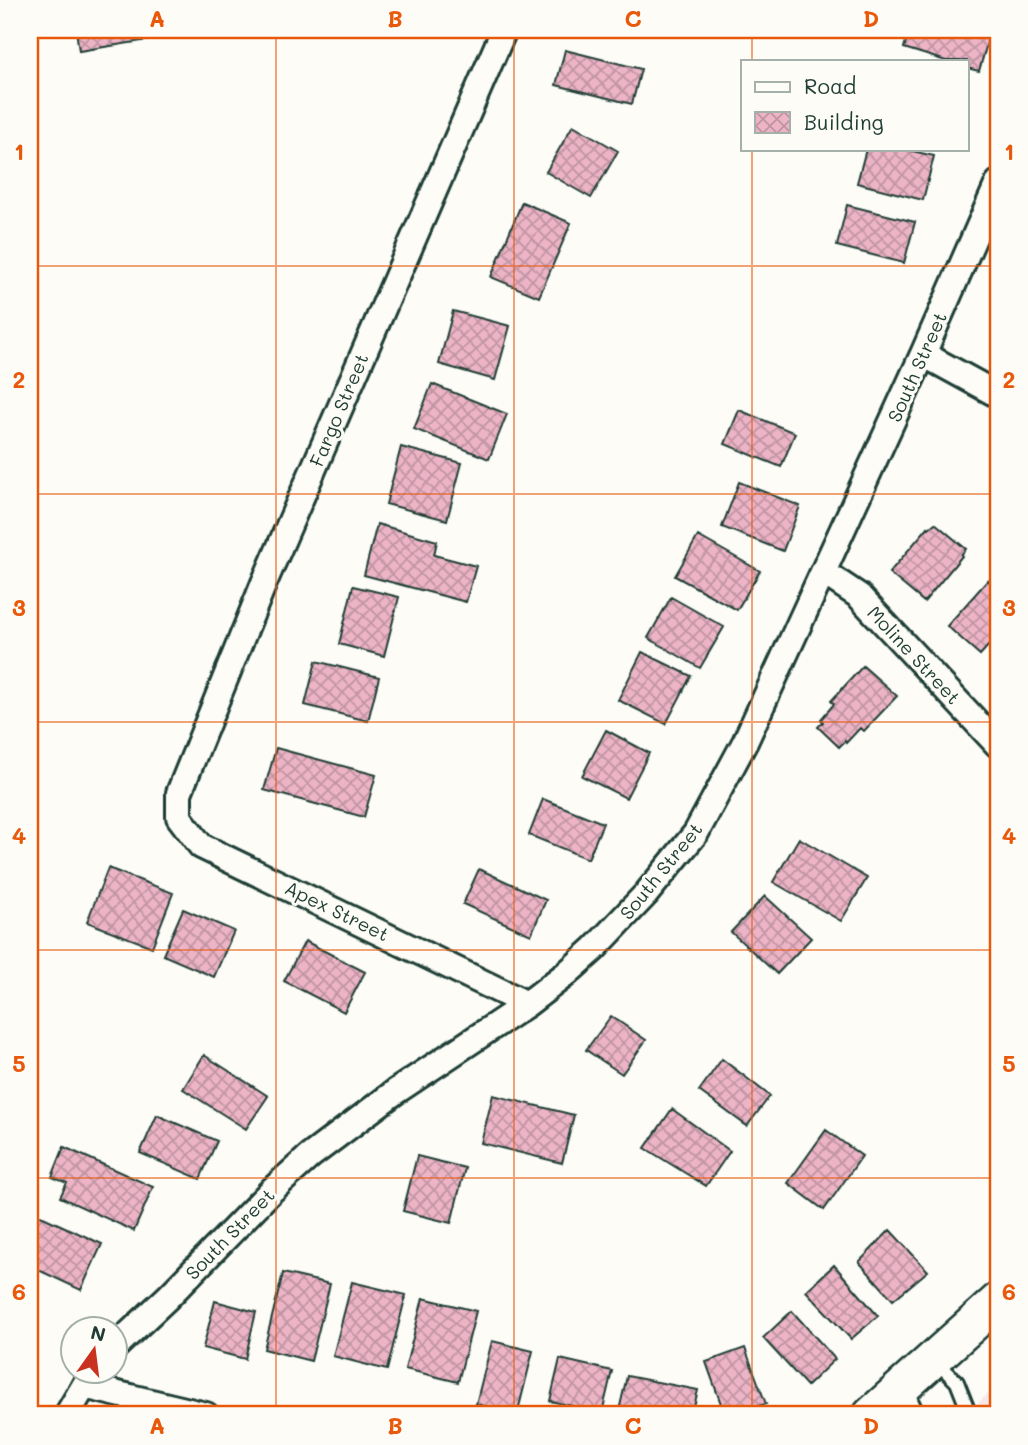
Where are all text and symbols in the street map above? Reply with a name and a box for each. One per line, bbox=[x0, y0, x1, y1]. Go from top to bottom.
text: A bbox=[149, 3, 165, 33]
text: B bbox=[387, 3, 403, 33]
text: C bbox=[624, 3, 642, 33]
text: D bbox=[863, 3, 879, 33]
legend bbox=[741, 60, 968, 150]
text: Road bbox=[804, 72, 856, 99]
text: Building bbox=[804, 108, 884, 135]
text: 1 bbox=[14, 136, 24, 166]
text: 1 bbox=[1004, 136, 1014, 166]
street label: South Street bbox=[881, 308, 952, 426]
street label: Fargo Street bbox=[303, 349, 374, 470]
text: 2 bbox=[13, 364, 25, 394]
text: 2 bbox=[1003, 364, 1015, 394]
text: 3 bbox=[12, 592, 26, 622]
text: 3 bbox=[1002, 592, 1016, 622]
street label: Moline Street bbox=[862, 600, 966, 709]
street label: South Street bbox=[614, 817, 707, 924]
text: 4 bbox=[12, 820, 26, 850]
text: 4 bbox=[1002, 820, 1016, 850]
street label: Apex Street bbox=[281, 875, 393, 947]
text: 5 bbox=[12, 1048, 26, 1078]
text: 5 bbox=[1002, 1048, 1016, 1078]
street label: South Street bbox=[180, 1183, 280, 1285]
text: 6 bbox=[12, 1276, 26, 1306]
text: 6 bbox=[1002, 1276, 1016, 1306]
north arrow bbox=[60, 1316, 130, 1386]
text: N bbox=[88, 1319, 108, 1347]
text: A bbox=[149, 1410, 165, 1440]
text: B bbox=[387, 1410, 403, 1440]
text: C bbox=[624, 1410, 642, 1440]
text: D bbox=[863, 1410, 879, 1440]

